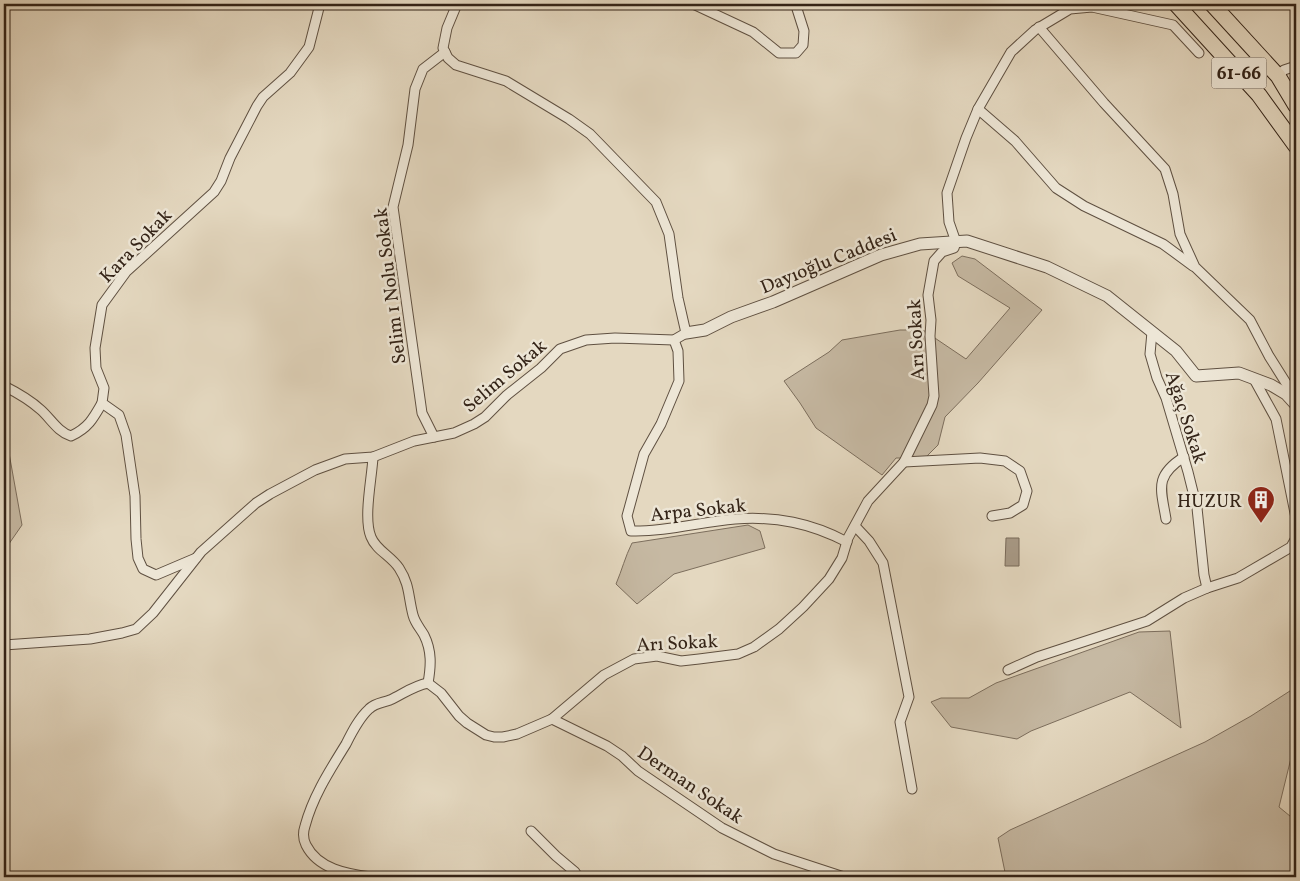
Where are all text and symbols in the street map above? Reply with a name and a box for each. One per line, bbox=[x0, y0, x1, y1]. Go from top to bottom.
road number: 61-66 bbox=[1212, 58, 1266, 88]
street label: Kara Sokak bbox=[94, 203, 178, 289]
street label: Selim 1 Nolu Sokak bbox=[368, 206, 413, 365]
street label: Dayıoğlu Caddesi bbox=[757, 223, 901, 301]
street label: Arı Sokak bbox=[902, 299, 932, 381]
street label: Selim Sokak bbox=[458, 334, 553, 419]
street label: Ağaç Sokak bbox=[1158, 368, 1212, 467]
building icon: HUZUR bbox=[1246, 485, 1276, 524]
place label: HUZUR bbox=[1177, 489, 1242, 515]
street label: Arpa Sokak bbox=[649, 493, 747, 529]
street label: Arı Sokak bbox=[636, 629, 718, 659]
street label: Derman Sokak bbox=[632, 741, 748, 831]

